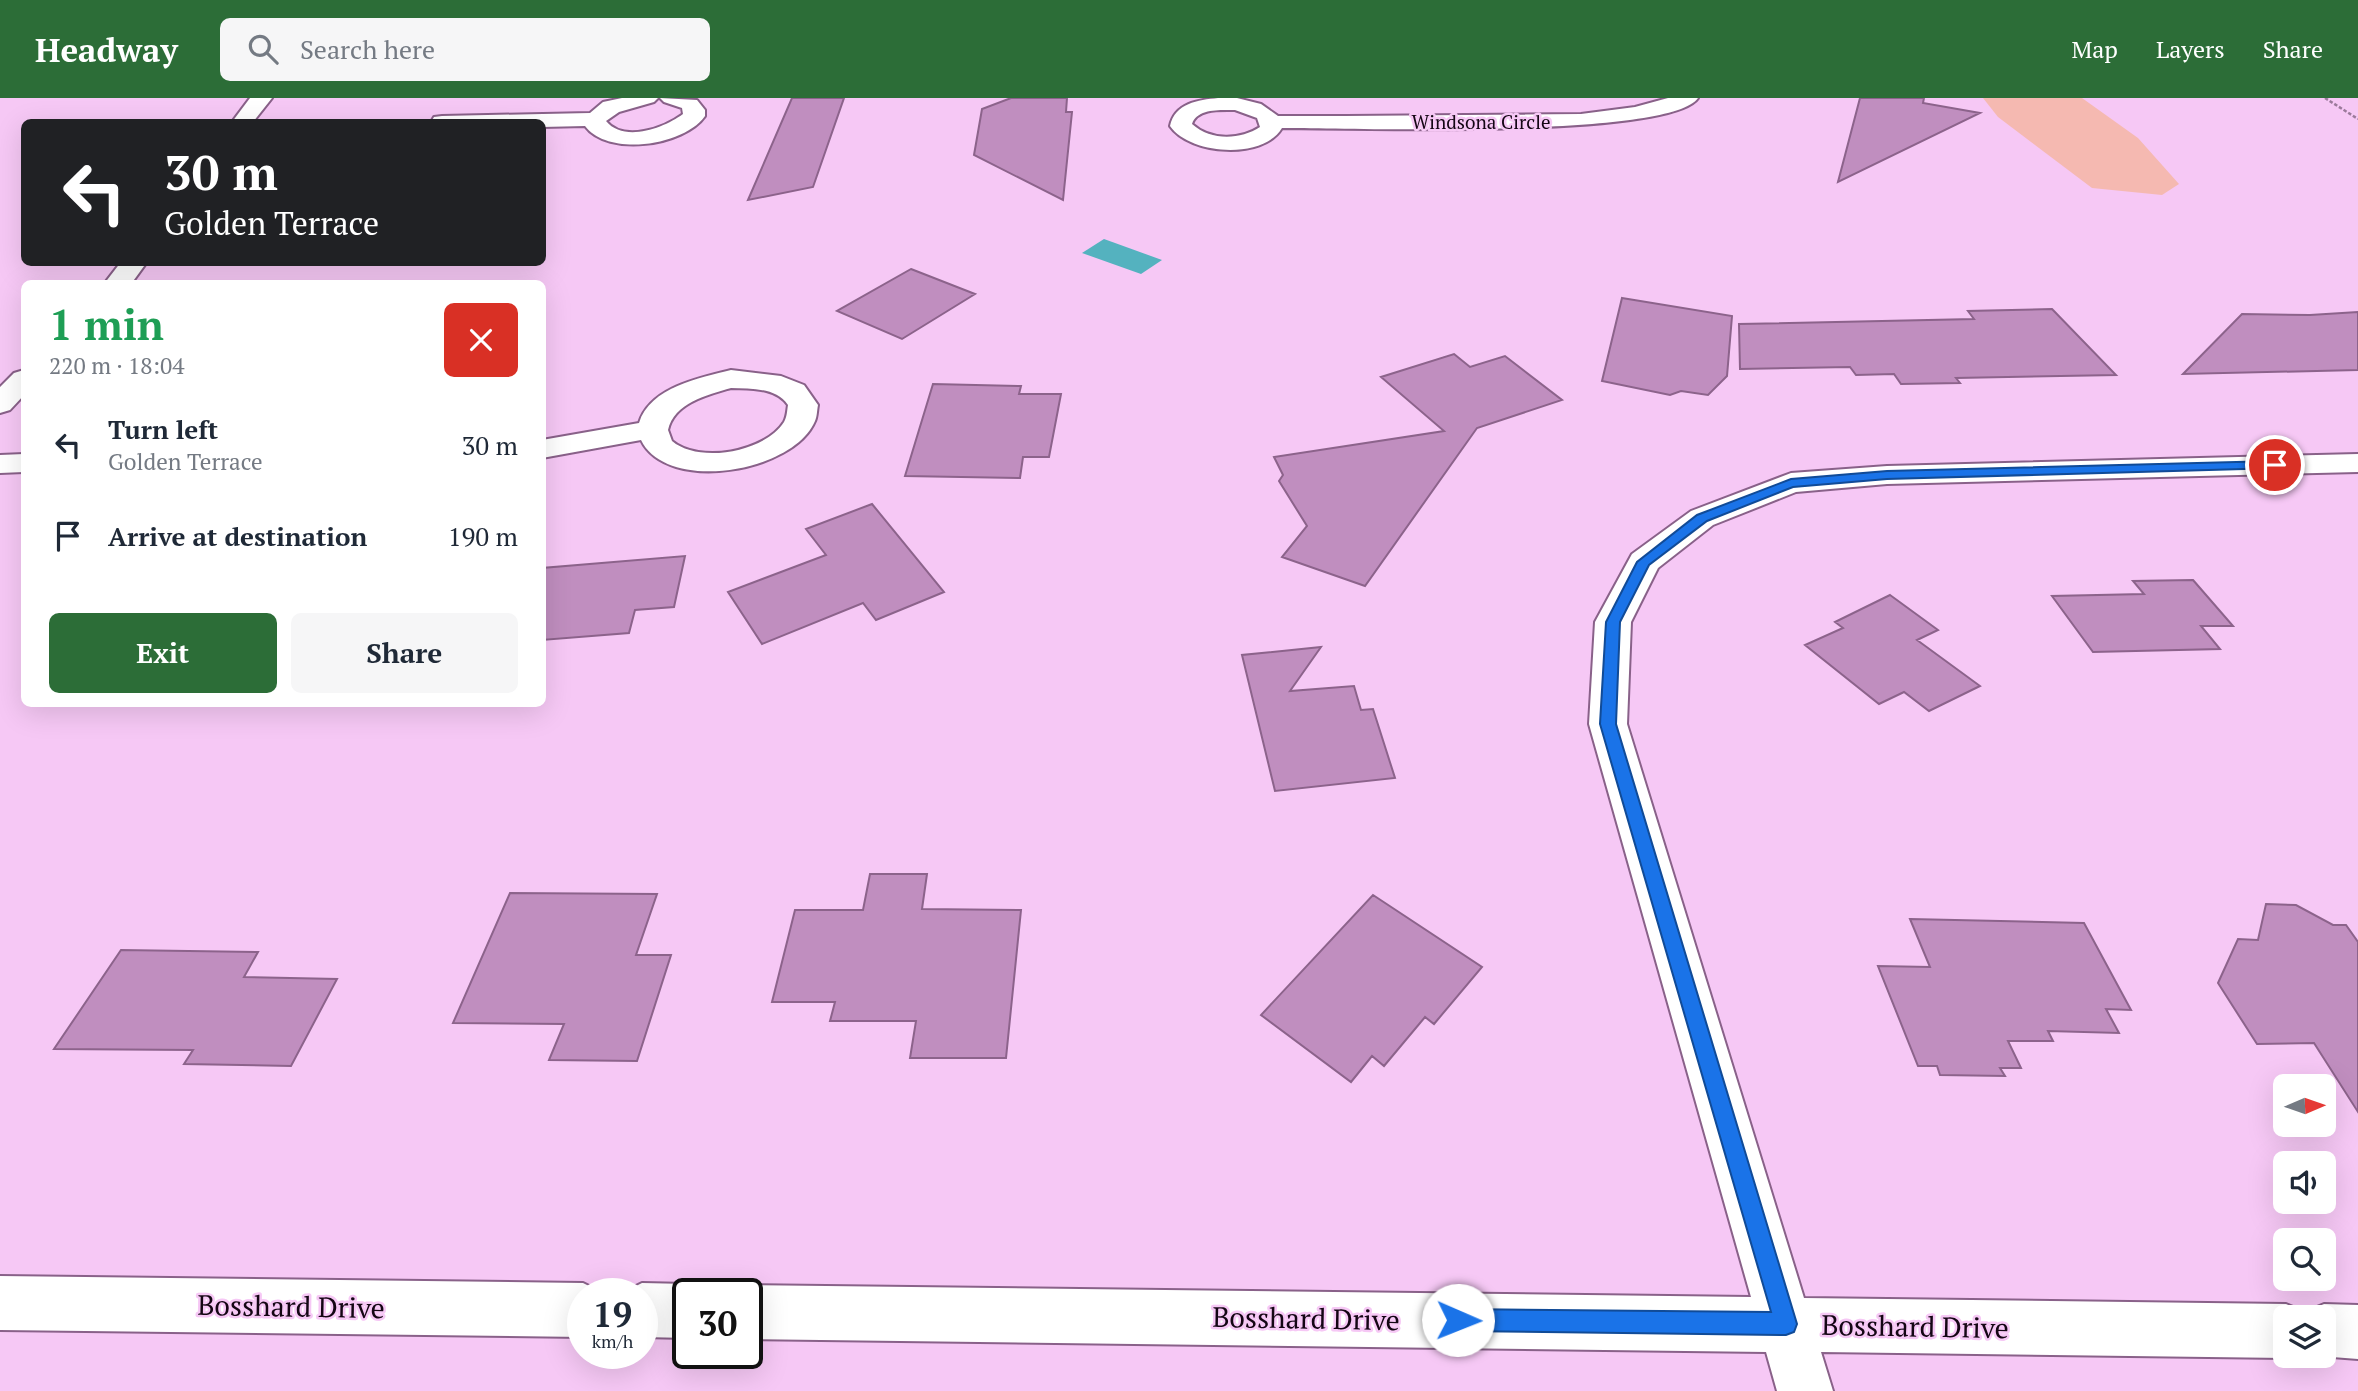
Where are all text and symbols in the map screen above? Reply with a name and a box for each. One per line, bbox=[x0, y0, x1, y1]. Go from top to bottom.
search box bbox=[220, 18, 710, 81]
text: Headway bbox=[35, 28, 178, 71]
icon: search bbox=[244, 30, 282, 68]
text: Search here bbox=[300, 32, 435, 66]
text: Map bbox=[2071, 33, 2118, 65]
text: Layers bbox=[2156, 33, 2225, 65]
text: Share bbox=[2263, 33, 2323, 65]
street label: Windsona Circle bbox=[1412, 109, 1550, 134]
text: 30 m bbox=[164, 139, 278, 204]
icon: left bbox=[49, 147, 140, 238]
text: Golden Terrace bbox=[164, 202, 379, 244]
text: 1 min bbox=[49, 296, 164, 352]
button: close bbox=[444, 303, 518, 377]
text: 220 m · 18:04 bbox=[49, 350, 184, 381]
text: Turn left bbox=[108, 412, 218, 446]
icon: left bbox=[49, 426, 87, 464]
text: 30 m bbox=[462, 428, 518, 462]
pin bbox=[2245, 435, 2305, 495]
text: Golden Terrace bbox=[108, 446, 263, 477]
icon: arrive bbox=[2256, 446, 2294, 484]
icon: arrive bbox=[49, 517, 87, 555]
text: Arrive at destination bbox=[108, 519, 367, 553]
text: 190 m bbox=[448, 519, 518, 553]
button: Exit bbox=[49, 613, 277, 693]
button: Share bbox=[291, 613, 518, 693]
north arrow bbox=[2273, 1074, 2336, 1138]
map controls bbox=[2273, 1074, 2336, 1368]
button: sound bbox=[2273, 1151, 2336, 1214]
button: search bbox=[2273, 1228, 2336, 1291]
speed limit sign: 30 bbox=[672, 1278, 763, 1369]
position arrow bbox=[1421, 1283, 1495, 1357]
street label: Bosshard Drive bbox=[197, 1286, 385, 1326]
text: 19 bbox=[593, 1291, 632, 1337]
street label: Bosshard Drive bbox=[1212, 1298, 1400, 1338]
button: layers bbox=[2273, 1305, 2336, 1368]
street label: Bosshard Drive bbox=[1821, 1306, 2009, 1346]
text: km/h bbox=[592, 1329, 633, 1353]

